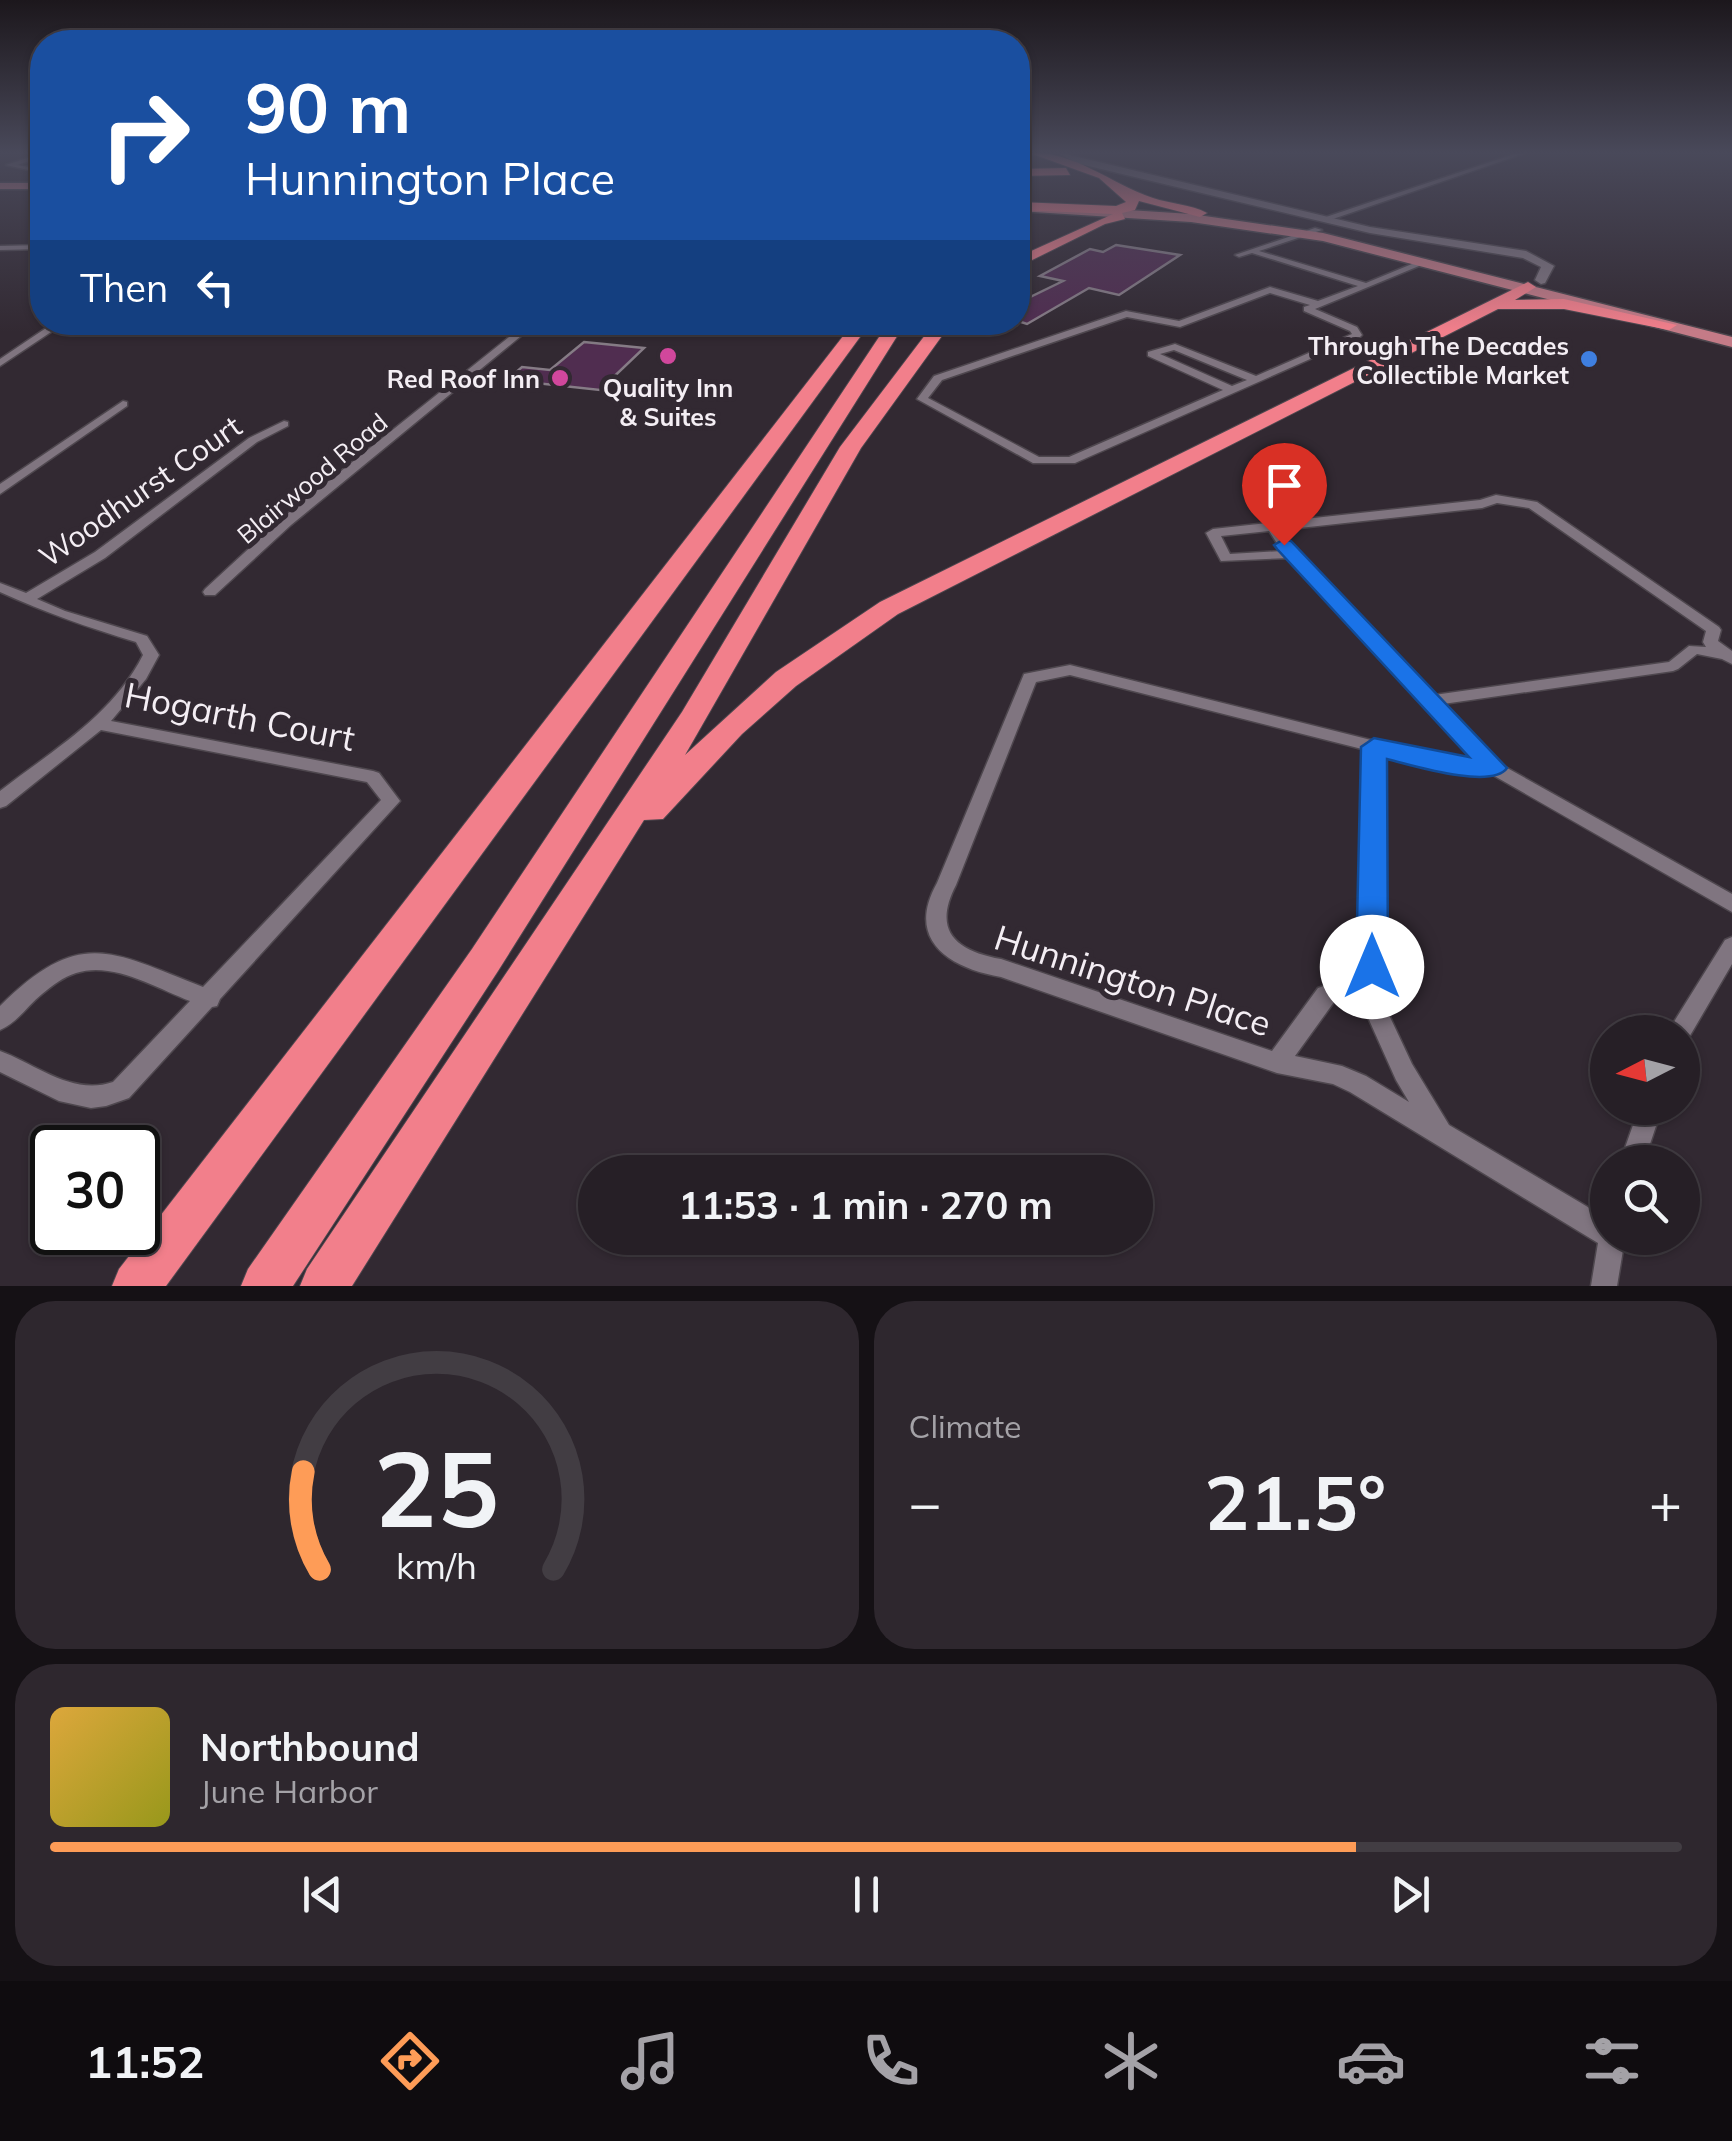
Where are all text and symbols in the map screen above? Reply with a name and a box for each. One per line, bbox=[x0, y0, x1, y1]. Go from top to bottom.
text: 90 m bbox=[245, 63, 411, 151]
icon: right bbox=[80, 70, 210, 200]
text: Hunnington Place bbox=[245, 150, 615, 206]
icon: left bbox=[188, 260, 243, 315]
text: Then bbox=[80, 264, 168, 312]
place label: Through The Decades Collectible Market bbox=[1308, 330, 1570, 390]
marker: Quality Inn & Suites bbox=[657, 345, 679, 367]
marker: Through The Decades Collectible Market bbox=[1578, 348, 1600, 370]
place label: Red Roof Inn bbox=[387, 363, 540, 394]
marker: Red Roof Inn bbox=[549, 367, 571, 389]
place label: Quality Inn & Suites bbox=[603, 372, 733, 432]
street label: Blairwood Road bbox=[231, 406, 393, 550]
street label: Woodhurst Court bbox=[31, 407, 249, 575]
pin bbox=[1242, 443, 1327, 546]
icon: arrive bbox=[1257, 458, 1312, 513]
street label: Hogarth Court bbox=[121, 672, 359, 760]
street label: Hunnington Place bbox=[989, 915, 1277, 1045]
position arrow bbox=[1320, 915, 1424, 1019]
north arrow bbox=[1590, 1015, 1700, 1125]
map controls bbox=[1590, 1015, 1700, 1255]
speed limit sign: 30 bbox=[30, 1125, 160, 1255]
button: search bbox=[1590, 1145, 1700, 1255]
text: 11:53 · 1 min · 270 m bbox=[678, 1181, 1053, 1229]
text: Climate bbox=[909, 1406, 1021, 1446]
text: 25 bbox=[374, 1422, 499, 1553]
text: 21.5° bbox=[1204, 1455, 1386, 1549]
text: − bbox=[909, 1468, 942, 1537]
text: + bbox=[1649, 1468, 1682, 1537]
text: km/h bbox=[396, 1543, 477, 1588]
text: Northbound bbox=[200, 1723, 420, 1771]
text: June Harbor bbox=[200, 1771, 378, 1811]
icon: previous bbox=[295, 1867, 350, 1922]
icon: pause bbox=[839, 1867, 894, 1922]
icon: next bbox=[1383, 1867, 1438, 1922]
icon: directions bbox=[375, 2026, 445, 2096]
icon: music bbox=[615, 2026, 685, 2096]
icon: phone bbox=[856, 2026, 926, 2096]
icon: climate bbox=[1096, 2026, 1166, 2096]
icon: car bbox=[1336, 2026, 1406, 2096]
icon: filters bbox=[1577, 2026, 1647, 2096]
text: 11:52 bbox=[85, 2033, 204, 2089]

